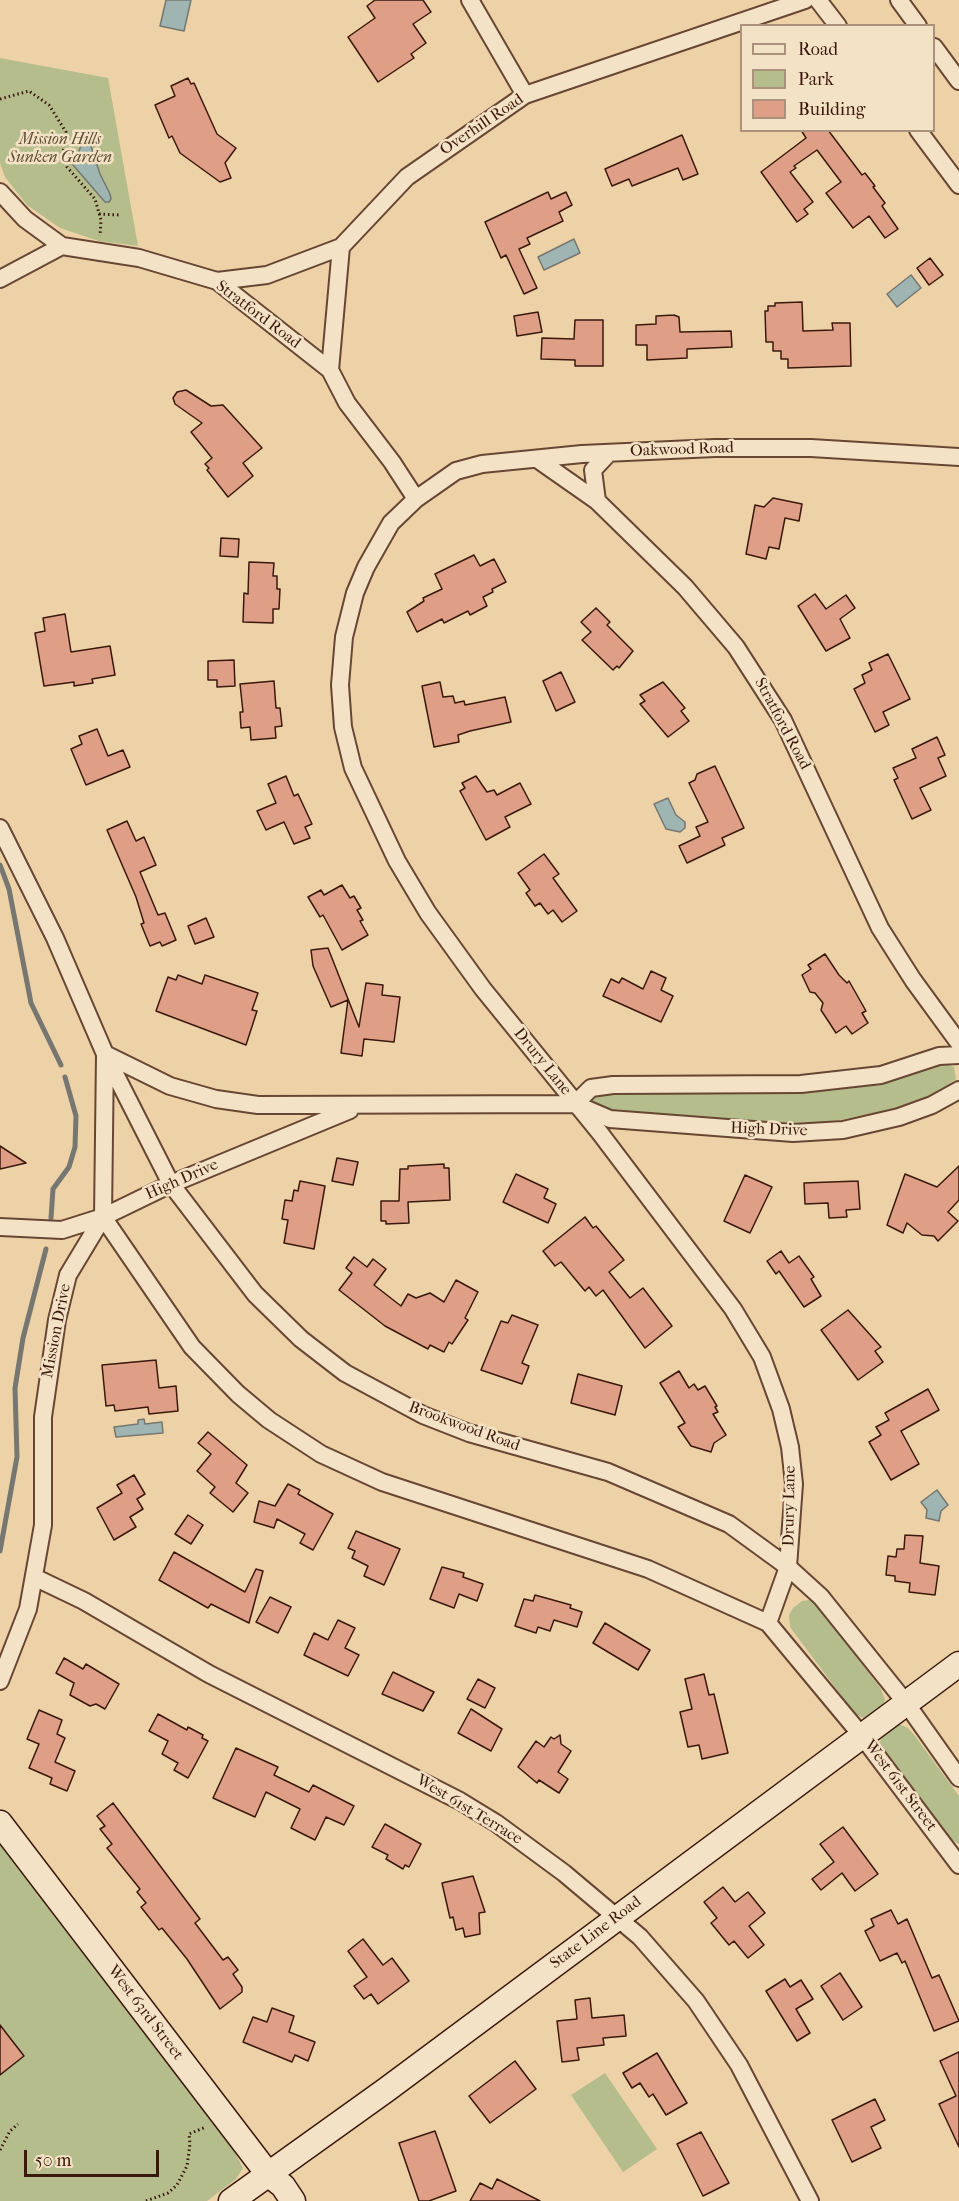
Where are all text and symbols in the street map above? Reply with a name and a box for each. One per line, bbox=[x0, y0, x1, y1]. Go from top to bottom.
legend bbox=[740, 24, 935, 132]
text: Road bbox=[798, 39, 838, 60]
text: Park bbox=[798, 69, 834, 90]
street label: Overhill Road bbox=[437, 90, 527, 160]
text: Building bbox=[798, 99, 865, 120]
park label: Mission Hills Sunken Garden bbox=[8, 130, 112, 168]
street label: Stratford Road bbox=[212, 277, 304, 353]
street label: Oakwood Road bbox=[630, 439, 734, 461]
street label: Stratford Road bbox=[750, 675, 814, 773]
street label: Drury Lane bbox=[509, 1024, 575, 1100]
street label: High Drive bbox=[730, 1119, 808, 1141]
street label: High Drive bbox=[143, 1155, 221, 1205]
street label: Mission Drive bbox=[38, 1282, 76, 1380]
street label: Brookwood Road bbox=[406, 1398, 522, 1456]
street label: Drury Lane bbox=[780, 1465, 800, 1547]
street label: West 61st Street bbox=[859, 1737, 941, 1835]
street label: West 61st Terrace bbox=[413, 1771, 525, 1849]
street label: State Line Road bbox=[547, 1893, 645, 1973]
street label: West 63rd Street bbox=[103, 1962, 187, 2064]
scale bar bbox=[27, 2138, 162, 2176]
text: 50 m bbox=[35, 2150, 71, 2171]

